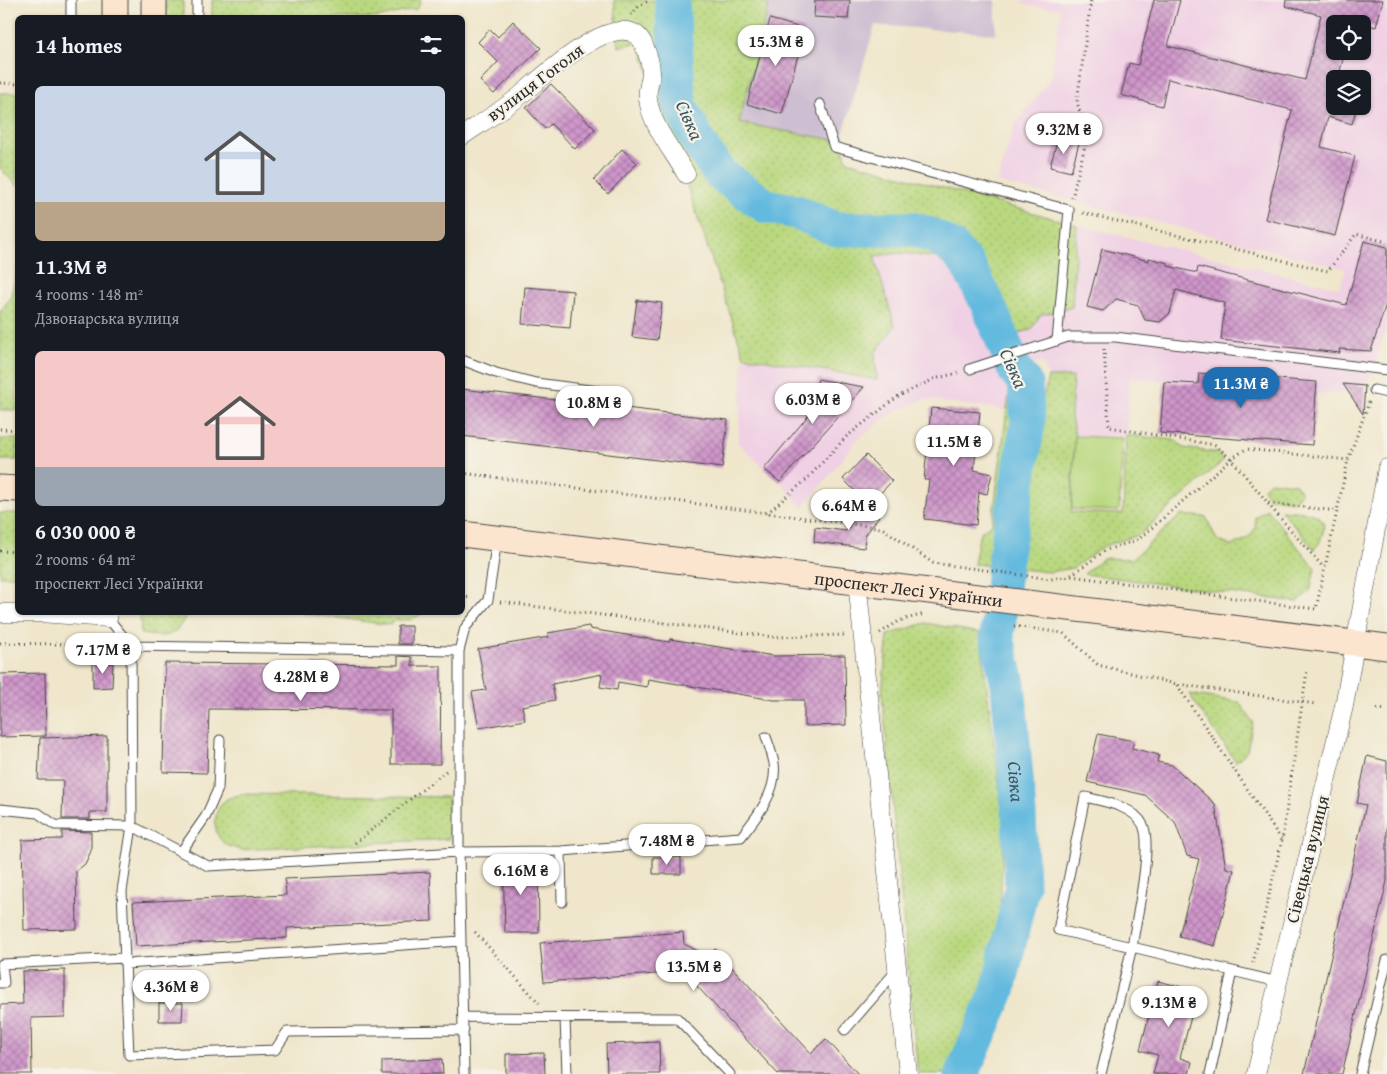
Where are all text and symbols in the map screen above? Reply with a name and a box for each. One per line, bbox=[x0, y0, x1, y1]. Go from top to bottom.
map controls bbox=[1326, 15, 1371, 115]
button: locate bbox=[1326, 15, 1371, 60]
pin: 15.3M ₴ bbox=[730, 24, 822, 67]
text: 15.3M ₴ bbox=[749, 29, 803, 53]
text: 14 homes bbox=[35, 30, 122, 61]
icon: filters bbox=[417, 31, 445, 59]
street label: вулиця Гоголя bbox=[481, 36, 589, 128]
button: layers bbox=[1326, 70, 1371, 115]
water label: Сівка bbox=[669, 96, 711, 144]
pin: 9.32M ₴ bbox=[1018, 112, 1110, 155]
text: 9.32M ₴ bbox=[1037, 117, 1091, 141]
icon: home bbox=[195, 118, 285, 208]
text: 11.3M ₴ bbox=[35, 251, 107, 282]
text: 4 rooms · 148 m² bbox=[35, 282, 143, 306]
text: Дзвонарська вулиця bbox=[35, 306, 179, 330]
water label: Сівка bbox=[993, 344, 1035, 392]
pin: 11.3M ₴ bbox=[1195, 366, 1287, 409]
text: 11.3M ₴ bbox=[1214, 371, 1268, 395]
pin: 6.03M ₴ bbox=[767, 382, 859, 425]
icon: home bbox=[195, 383, 285, 473]
pin: 10.8M ₴ bbox=[548, 386, 640, 428]
text: 6.03M ₴ bbox=[786, 387, 840, 411]
text: 10.8M ₴ bbox=[567, 390, 621, 414]
pin: 11.5M ₴ bbox=[908, 424, 1000, 467]
text: 11.5M ₴ bbox=[927, 429, 981, 453]
pin: 6.64M ₴ bbox=[803, 488, 895, 531]
text: 6.64M ₴ bbox=[822, 493, 876, 517]
text: 6 030 000 ₴ bbox=[35, 516, 136, 547]
text: 2 rooms · 64 m² bbox=[35, 547, 135, 571]
street label: проспект Лесі Українки bbox=[813, 564, 1005, 613]
text: проспект Лесі Українки bbox=[35, 571, 203, 595]
pin: 7.17M ₴ bbox=[57, 632, 149, 675]
text: 7.17M ₴ bbox=[76, 637, 130, 661]
pin: 4.28M ₴ bbox=[255, 660, 347, 702]
text: 4.28M ₴ bbox=[274, 664, 328, 688]
water label: Сівка bbox=[1001, 760, 1032, 803]
street label: Сівецька вулиця bbox=[1278, 792, 1336, 926]
pin: 7.48M ₴ bbox=[621, 824, 713, 866]
text: 7.48M ₴ bbox=[640, 828, 694, 852]
pin: 6.16M ₴ bbox=[475, 854, 567, 896]
text: 6.16M ₴ bbox=[494, 858, 548, 882]
pin: 13.5M ₴ bbox=[648, 950, 740, 992]
text: 13.5M ₴ bbox=[667, 954, 721, 978]
pin: 4.36M ₴ bbox=[125, 970, 217, 1012]
text: 4.36M ₴ bbox=[144, 974, 198, 998]
pin: 9.13M ₴ bbox=[1123, 986, 1215, 1028]
text: 9.13M ₴ bbox=[1142, 990, 1196, 1014]

